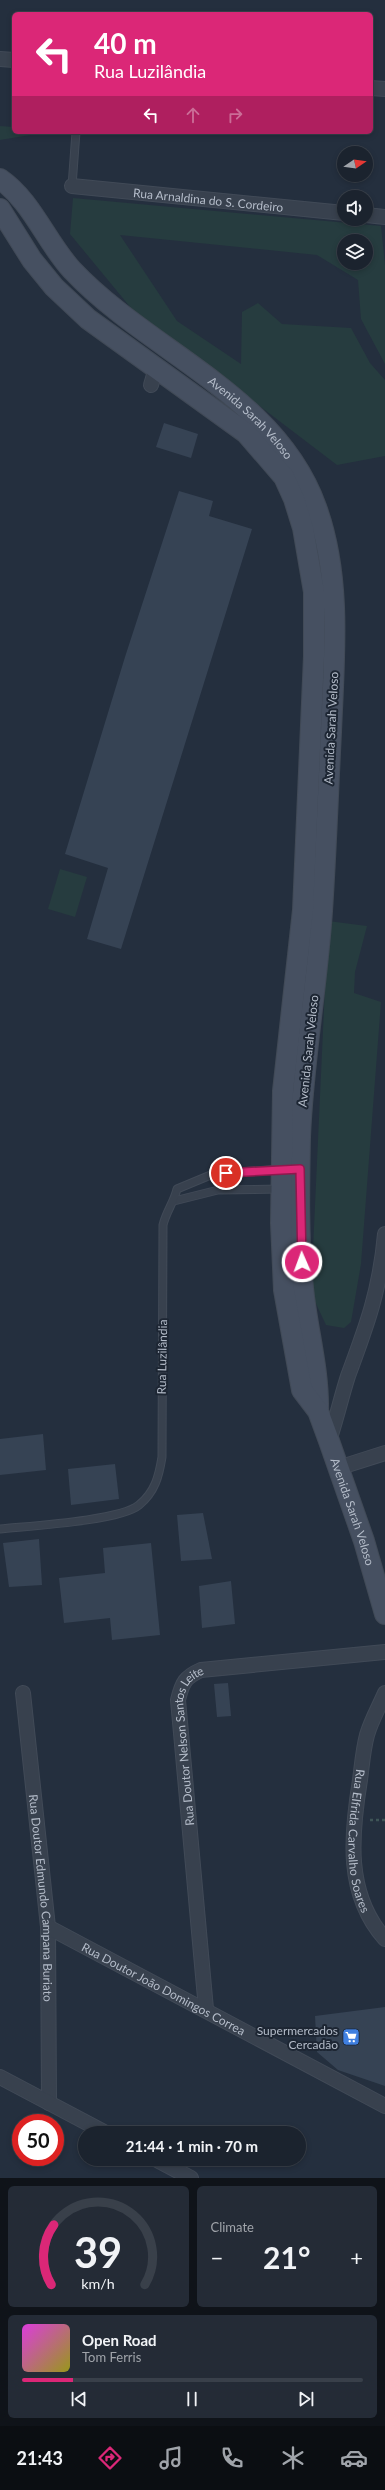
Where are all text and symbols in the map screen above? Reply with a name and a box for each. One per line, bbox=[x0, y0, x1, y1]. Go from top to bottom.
text: 40 m bbox=[94, 26, 157, 60]
icon: left bbox=[28, 28, 80, 80]
text: Rua Luzilândia bbox=[94, 60, 206, 82]
icon: left bbox=[140, 104, 162, 126]
icon: ahead bbox=[182, 104, 204, 126]
icon: right bbox=[224, 104, 246, 126]
north arrow bbox=[337, 146, 373, 182]
map controls bbox=[337, 146, 373, 270]
street label: Rua Arnaldina do S. Cordeiro bbox=[133, 185, 284, 214]
button: sound bbox=[337, 190, 373, 226]
button: layers bbox=[337, 234, 373, 270]
street label: Avenida Sarah Veloso bbox=[205, 373, 296, 462]
street label: Avenida Sarah Veloso bbox=[321, 671, 341, 785]
street label: Avenida Sarah Veloso bbox=[295, 994, 321, 1108]
pin bbox=[209, 1156, 243, 1190]
icon: arrive bbox=[215, 1162, 237, 1184]
position arrow bbox=[281, 1241, 323, 1283]
street label: Rua Luzilândia bbox=[154, 1319, 170, 1395]
street label: Avenida Sarah Veloso bbox=[328, 1456, 378, 1567]
street label: Rua Doutor Nelson Santos Leite bbox=[170, 1662, 206, 1826]
street label: Rua Elfrida Carvalho Soares bbox=[346, 1768, 374, 1915]
street label: Rua Doutor Edmundo Campana Buriato bbox=[26, 1794, 56, 2002]
street label: Rua Doutor João Domingos Correa bbox=[79, 1939, 248, 2038]
place label: Supermercados Cercadão bbox=[257, 2023, 338, 2052]
supermarket icon: Supermercados Cercadão bbox=[341, 2027, 361, 2047]
speed limit sign: 50 bbox=[12, 2114, 64, 2166]
text: 21:44 · 1 min · 70 m bbox=[126, 2137, 258, 2155]
text: Climate bbox=[211, 2219, 254, 2235]
text: 39 bbox=[74, 2226, 122, 2276]
text: 21° bbox=[263, 2239, 310, 2275]
text: − bbox=[211, 2244, 223, 2271]
text: + bbox=[350, 2244, 363, 2271]
text: km/h bbox=[82, 2274, 115, 2291]
text: Open Road bbox=[82, 2331, 157, 2349]
text: Tom Ferris bbox=[82, 2349, 141, 2365]
icon: previous bbox=[68, 2388, 90, 2410]
icon: pause bbox=[181, 2388, 203, 2410]
icon: next bbox=[295, 2388, 317, 2410]
icon: directions bbox=[96, 2444, 124, 2472]
icon: music bbox=[157, 2444, 185, 2472]
icon: phone bbox=[218, 2444, 246, 2472]
icon: climate bbox=[279, 2444, 307, 2472]
icon: car bbox=[340, 2444, 368, 2472]
text: 21:43 bbox=[17, 2447, 63, 2469]

